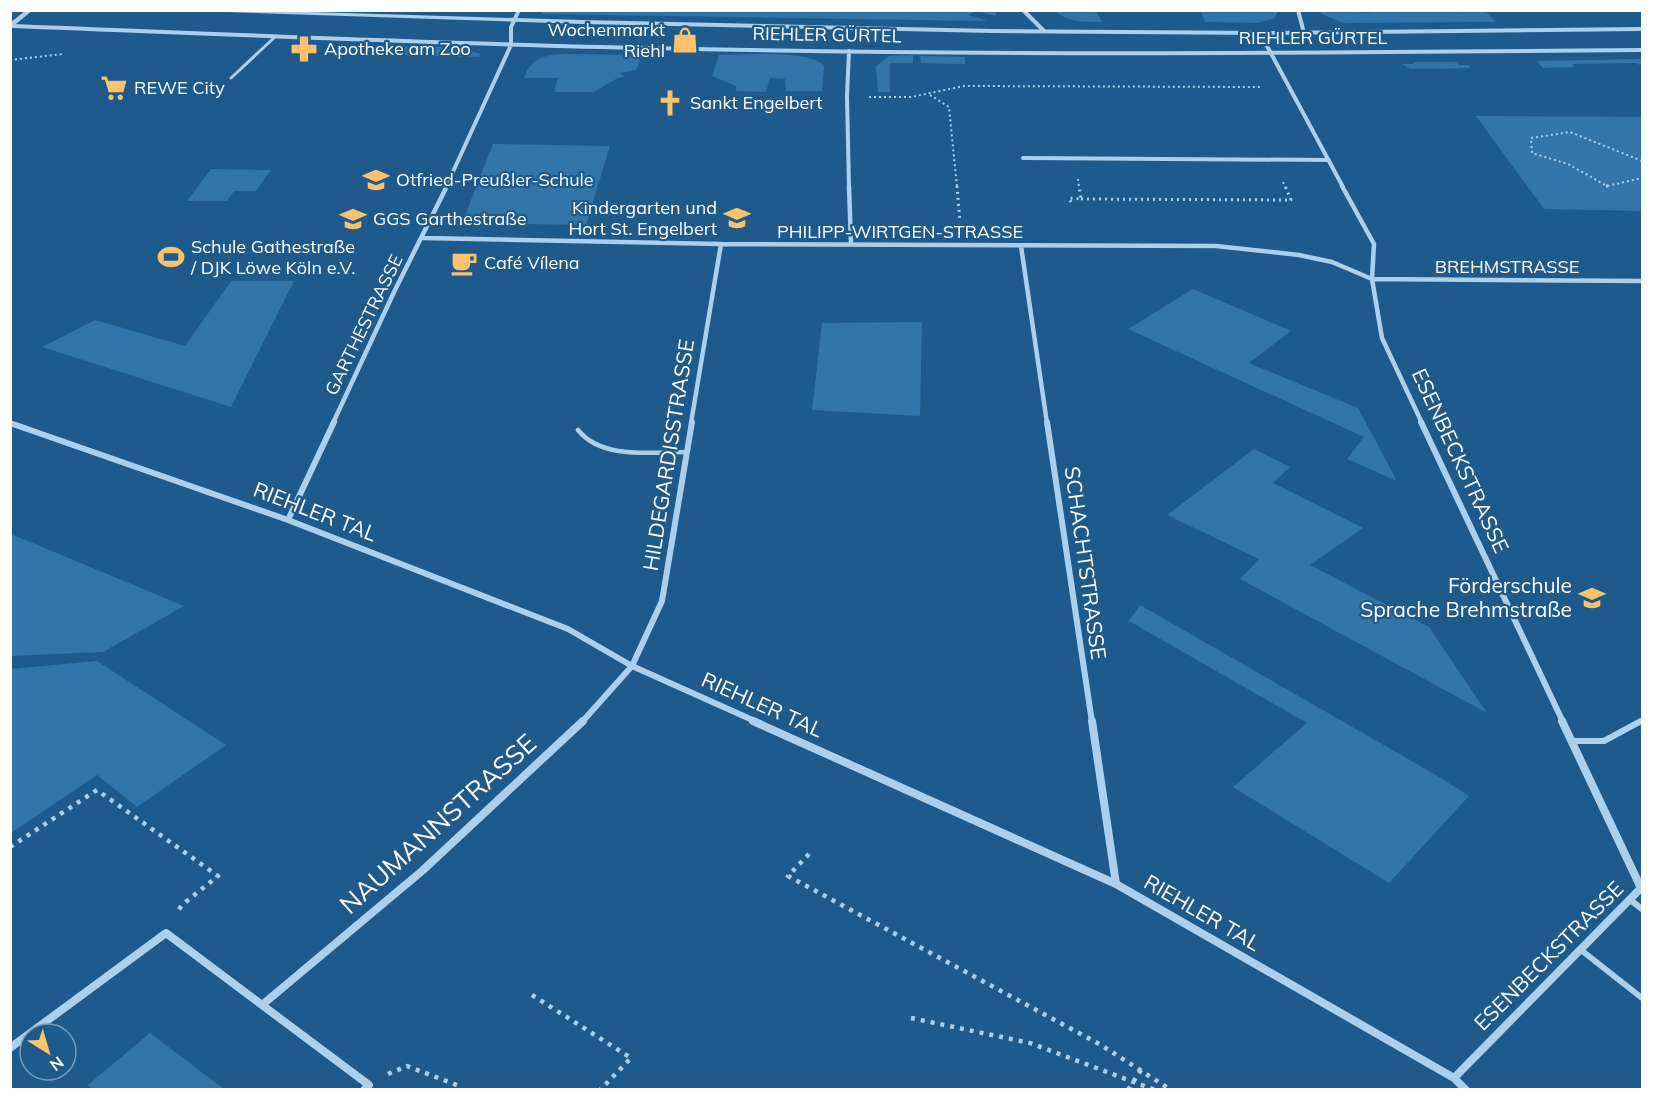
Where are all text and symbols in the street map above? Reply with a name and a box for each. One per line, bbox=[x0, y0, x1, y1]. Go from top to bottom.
place label: Wochenmarkt Riehl bbox=[547, 18, 665, 62]
street label: RIEHLER GÜRTEL bbox=[752, 22, 902, 47]
shop icon: Wochenmarkt Riehl bbox=[670, 25, 700, 55]
street label: RIEHLER GÜRTEL bbox=[1239, 26, 1388, 49]
pharmacy icon: Apotheke am Zoo bbox=[289, 34, 319, 64]
place label: Apotheke am Zoo bbox=[324, 37, 471, 60]
supermarket icon: REWE City bbox=[99, 73, 129, 103]
place label: REWE City bbox=[134, 76, 225, 99]
church icon: Sankt Engelbert bbox=[655, 88, 685, 118]
place label: Sankt Engelbert bbox=[690, 91, 823, 114]
school or university icon: Otfried-Preußler-Schule bbox=[361, 165, 391, 195]
place label: Otfried-Preußler-Schule bbox=[396, 168, 594, 191]
place label: Kindergarten und Hort St. Engelbert bbox=[568, 196, 717, 240]
school or university icon: Kindergarten und Hort St. Engelbert bbox=[722, 203, 752, 233]
school or university icon: GGS Garthestraße bbox=[338, 204, 368, 234]
place label: GGS Garthestraße bbox=[373, 207, 526, 230]
street label: PHILIPP-WIRTGEN-STRASSE bbox=[777, 220, 1023, 243]
place label: Schule Gathestraße / DJK Löwe Köln e.V. bbox=[190, 235, 355, 279]
sports icon: Schule Gathestraße / DJK Löwe Köln e.V. bbox=[156, 242, 186, 272]
cafe icon: Café Vílena bbox=[449, 248, 479, 278]
street label: GARTHESTRASSE bbox=[320, 251, 408, 399]
place label: Café Vílena bbox=[484, 251, 580, 274]
street label: BREHMSTRASSE bbox=[1435, 255, 1579, 278]
street label: HILDEGARDISSTRASSE bbox=[637, 337, 699, 572]
street label: ESENBECKSTRASSE bbox=[1407, 364, 1515, 557]
street label: SCHACHTSTRASSE bbox=[1060, 465, 1112, 661]
street label: RIEHLER TAL bbox=[250, 476, 381, 547]
place label: Förderschule Sprache Brehmstraße bbox=[1360, 572, 1572, 622]
school or university icon: Förderschule Sprache Brehmstraße bbox=[1577, 583, 1607, 613]
street label: RIEHLER TAL bbox=[698, 666, 828, 743]
street label: NAUMANNSTRASSE bbox=[332, 727, 543, 921]
street label: RIEHLER TAL bbox=[1140, 868, 1266, 956]
street label: ESENBECKSTRASSE bbox=[1468, 875, 1628, 1035]
north arrow bbox=[18, 1022, 78, 1082]
text: N bbox=[46, 1052, 68, 1076]

